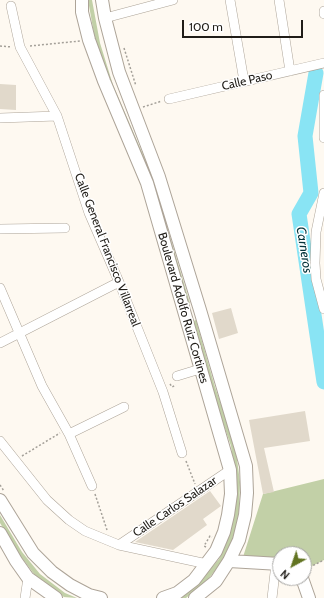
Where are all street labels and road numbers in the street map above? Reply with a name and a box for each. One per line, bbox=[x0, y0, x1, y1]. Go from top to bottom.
street label: Calle Paso bbox=[220, 68, 274, 94]
street label: Calle General Francisco Villarreal bbox=[71, 171, 143, 329]
street label: Boulevard Adolfo Ruiz Cortines bbox=[155, 231, 211, 385]
street label: Calle Carlos Salazar bbox=[130, 474, 220, 540]

